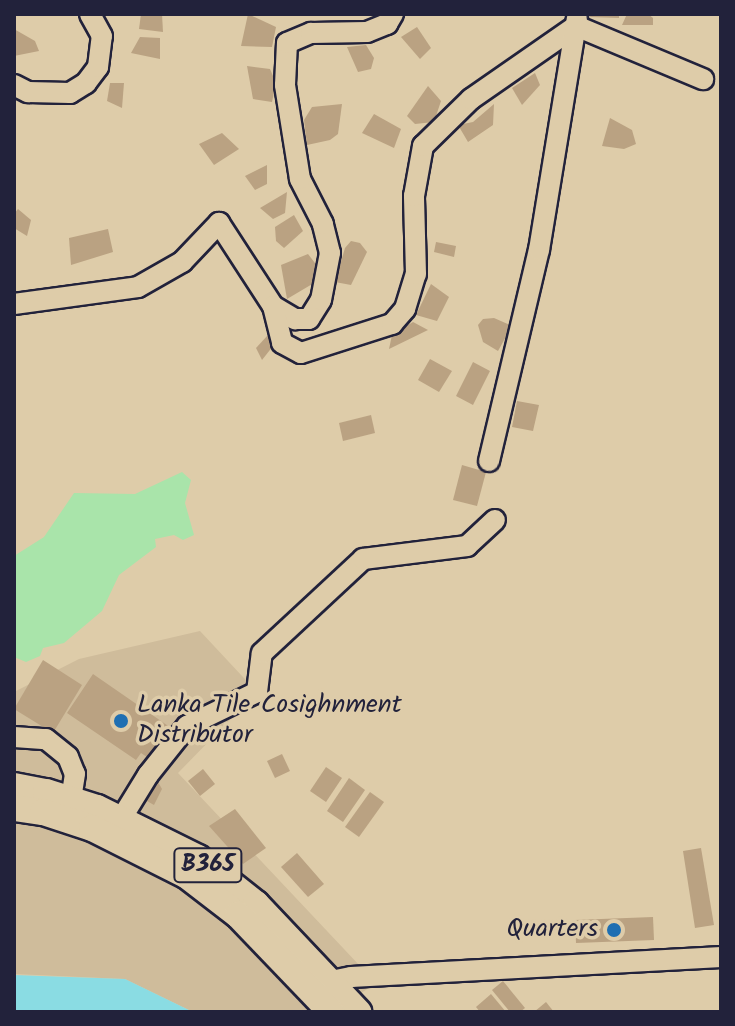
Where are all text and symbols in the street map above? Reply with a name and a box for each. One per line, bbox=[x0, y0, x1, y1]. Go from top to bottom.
place label: Lanka Tile Cosighnment Distributor bbox=[137, 690, 402, 752]
marker: Lanka Tile Cosighnment Distributor bbox=[112, 712, 130, 730]
road number: B365 bbox=[172, 845, 244, 885]
place label: Quarters bbox=[507, 914, 598, 946]
marker: Quarters bbox=[605, 921, 623, 939]

